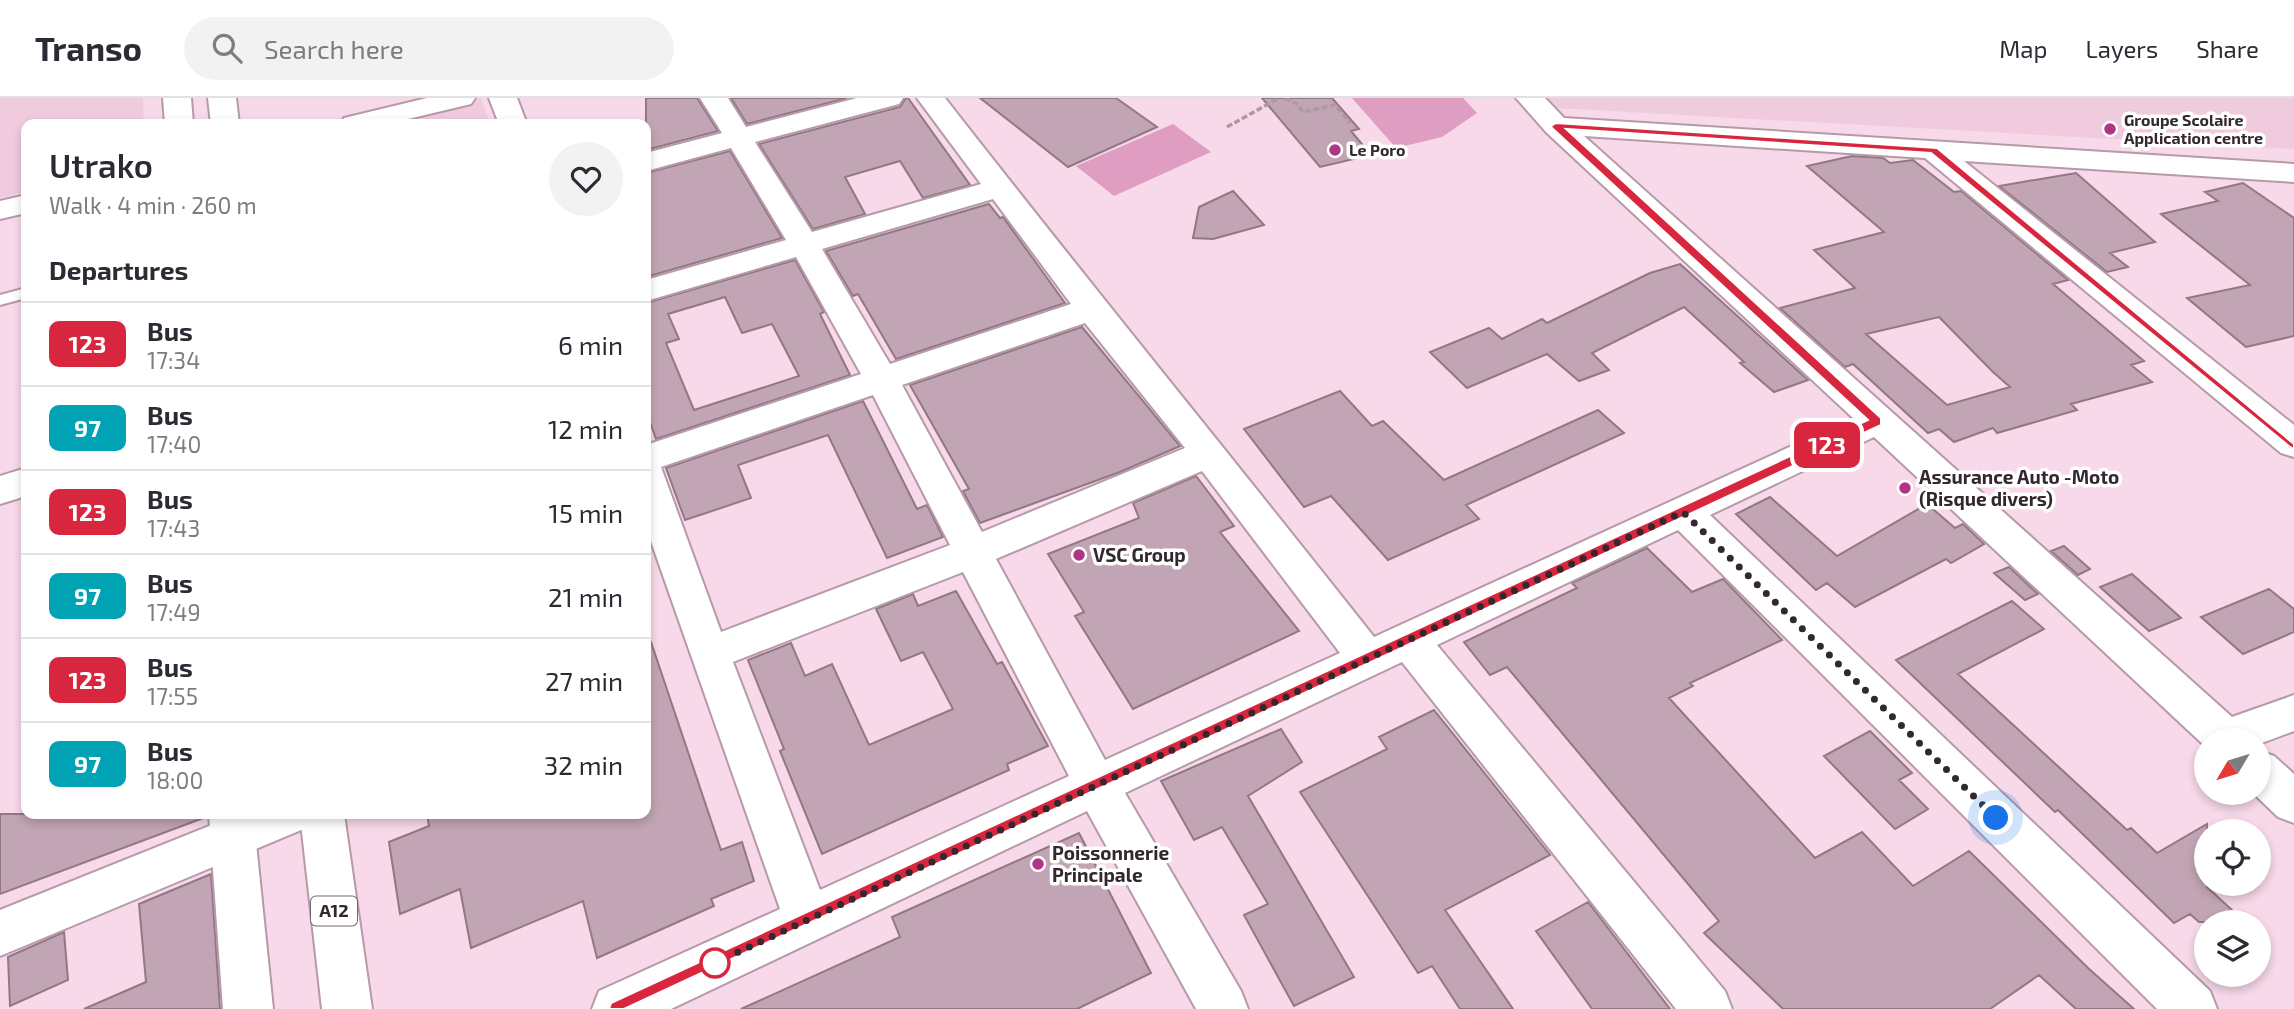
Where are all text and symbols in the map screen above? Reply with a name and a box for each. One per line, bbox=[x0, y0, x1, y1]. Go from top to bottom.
search box bbox=[184, 17, 674, 80]
text: Transo bbox=[35, 28, 142, 68]
icon: search bbox=[208, 29, 246, 67]
text: Search here bbox=[264, 33, 404, 64]
text: Map bbox=[1999, 34, 2047, 63]
text: Layers bbox=[2085, 34, 2158, 63]
text: Share bbox=[2196, 34, 2259, 63]
place label: Groupe Scolaire Application centre bbox=[2124, 110, 2263, 147]
marker: Groupe Scolaire Application centre bbox=[2102, 121, 2118, 137]
place label: Le Poro bbox=[1349, 140, 1405, 159]
button: heart bbox=[549, 142, 623, 216]
marker: Le Poro bbox=[1327, 142, 1343, 158]
text: Utrako bbox=[49, 145, 153, 185]
text: Walk · 4 min · 260 m bbox=[49, 191, 257, 219]
text: Departures bbox=[49, 254, 188, 285]
text: Bus bbox=[147, 315, 193, 346]
text: 123 bbox=[69, 329, 106, 358]
text: 6 min bbox=[558, 329, 623, 360]
text: 17:34 bbox=[147, 346, 200, 374]
text: Bus bbox=[147, 399, 193, 430]
text: 97 bbox=[74, 413, 101, 442]
text: 12 min bbox=[548, 413, 623, 444]
line badge: 123 bbox=[1787, 422, 1867, 468]
text: 17:40 bbox=[147, 430, 201, 458]
text: 123 bbox=[1808, 430, 1846, 459]
place label: Assurance Auto -Moto (Risque divers) bbox=[1919, 465, 2119, 510]
marker: Assurance Auto -Moto (Risque divers) bbox=[1897, 480, 1913, 496]
text: Bus bbox=[147, 483, 193, 514]
text: 123 bbox=[69, 497, 106, 526]
text: 15 min bbox=[549, 497, 623, 528]
text: 17:43 bbox=[147, 514, 200, 542]
place label: VSC Group bbox=[1093, 543, 1186, 566]
marker: VSC Group bbox=[1071, 547, 1087, 563]
text: Bus bbox=[147, 567, 193, 598]
text: 97 bbox=[74, 581, 101, 610]
text: 21 min bbox=[548, 581, 623, 612]
text: 17:49 bbox=[147, 598, 201, 626]
text: Bus bbox=[147, 651, 193, 682]
text: 123 bbox=[69, 665, 106, 694]
text: 27 min bbox=[545, 665, 623, 696]
text: 17:55 bbox=[147, 682, 198, 710]
north arrow bbox=[2194, 728, 2272, 805]
map controls bbox=[2194, 728, 2271, 987]
text: Bus bbox=[147, 735, 193, 766]
text: 97 bbox=[74, 749, 101, 778]
text: 32 min bbox=[544, 749, 623, 780]
text: 18:00 bbox=[147, 766, 203, 794]
your location bbox=[1978, 800, 2013, 835]
button: locate bbox=[2194, 819, 2271, 896]
place label: Poissonnerie Principale bbox=[1052, 841, 1169, 886]
marker: Poissonnerie Principale bbox=[1030, 856, 1046, 872]
road number: A12 bbox=[311, 896, 357, 926]
button: layers bbox=[2194, 910, 2271, 987]
unlabelled marker bbox=[700, 948, 730, 978]

